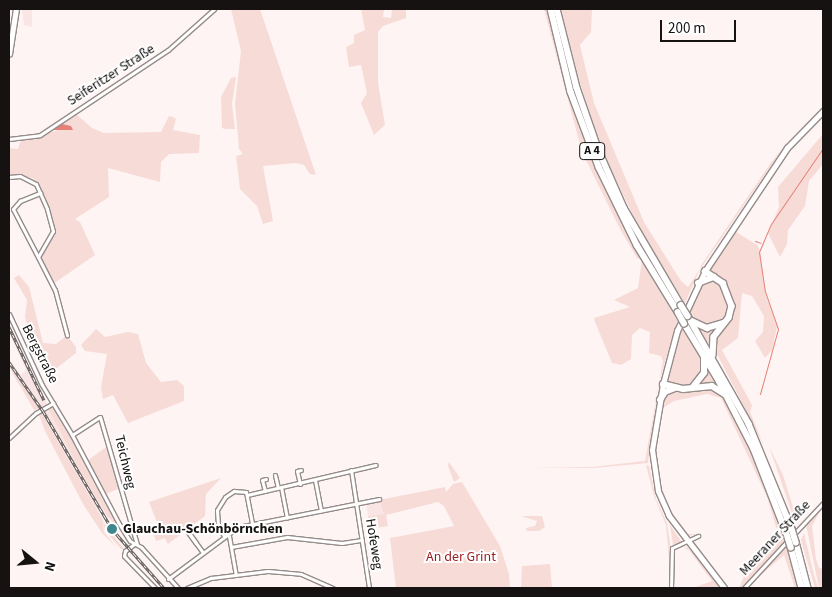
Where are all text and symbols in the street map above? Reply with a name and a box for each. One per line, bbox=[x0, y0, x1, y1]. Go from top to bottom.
scale bar bbox=[662, 10, 738, 42]
text: 200 m bbox=[668, 18, 706, 39]
street label: Seiferitzer Straße bbox=[64, 41, 158, 109]
road number: A 4 bbox=[578, 142, 606, 160]
street label: Bergstraße bbox=[18, 322, 62, 386]
street label: Teichweg bbox=[111, 433, 139, 491]
street label: Meeraner Straße bbox=[736, 497, 814, 579]
street label: Hofeweg bbox=[362, 517, 386, 571]
place label: Glauchau-Schönbörnchen bbox=[123, 521, 283, 537]
marker: Glauchau-Schönbörnchen bbox=[105, 522, 119, 536]
north arrow bbox=[10, 537, 60, 587]
park label: An der Grint bbox=[426, 549, 496, 565]
text: N bbox=[38, 559, 60, 574]

